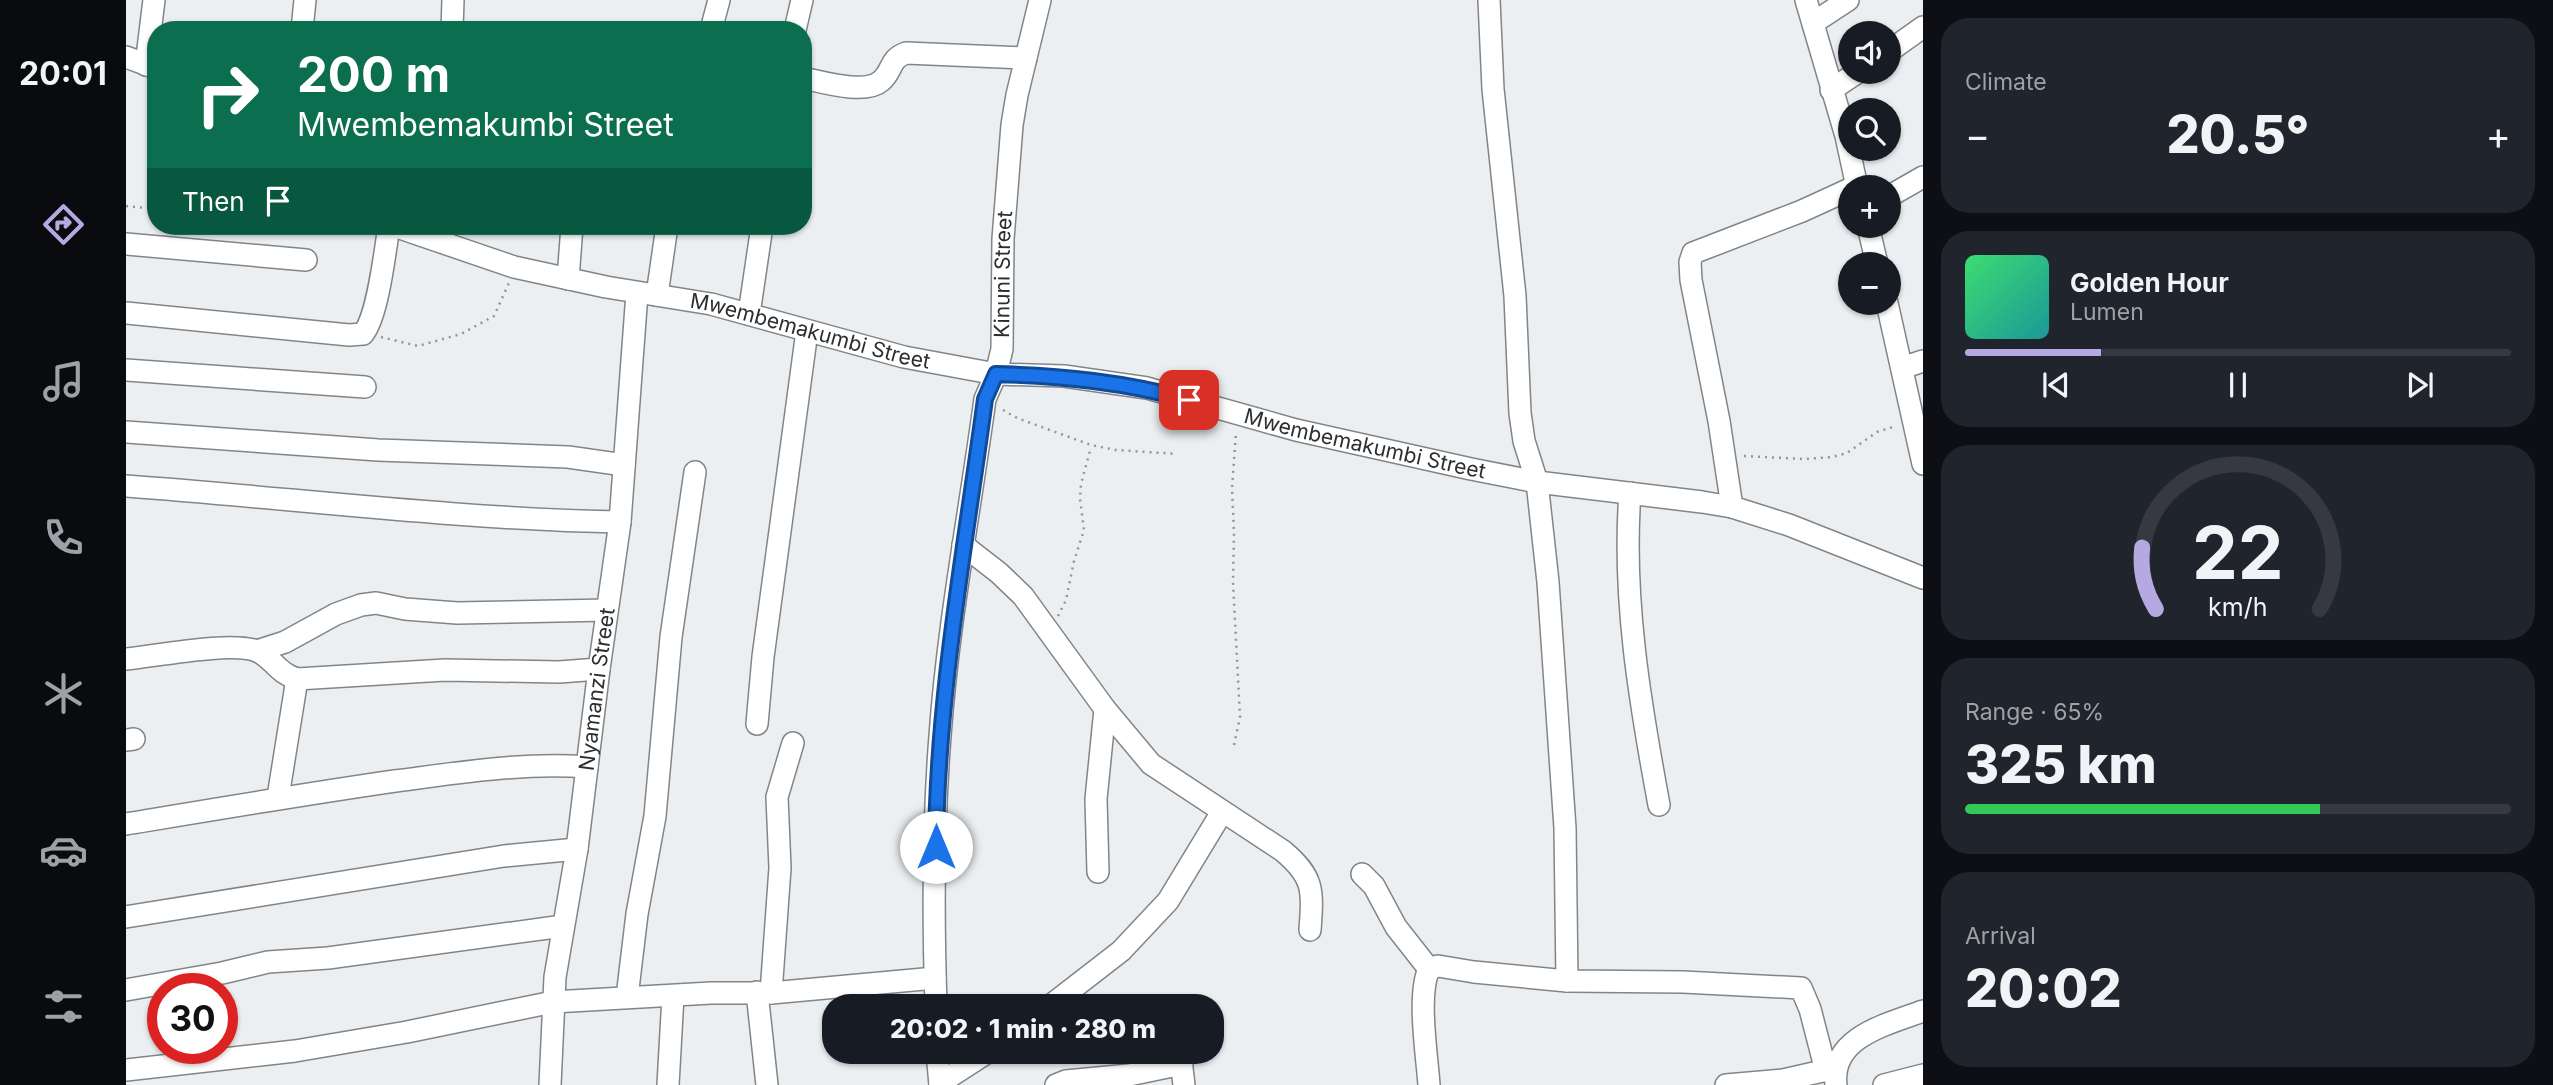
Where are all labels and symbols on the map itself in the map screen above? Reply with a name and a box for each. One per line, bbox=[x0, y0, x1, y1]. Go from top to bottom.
street label: Kinuni Street bbox=[989, 210, 1017, 338]
street label: Mwembemakumbi Street bbox=[688, 288, 932, 374]
pin bbox=[1159, 370, 1219, 430]
street label: Mwembemakumbi Street bbox=[1241, 403, 1488, 484]
street label: Nyamanzi Street bbox=[574, 606, 620, 772]
position arrow bbox=[899, 810, 973, 884]
speed limit sign: 30 bbox=[147, 973, 238, 1064]

